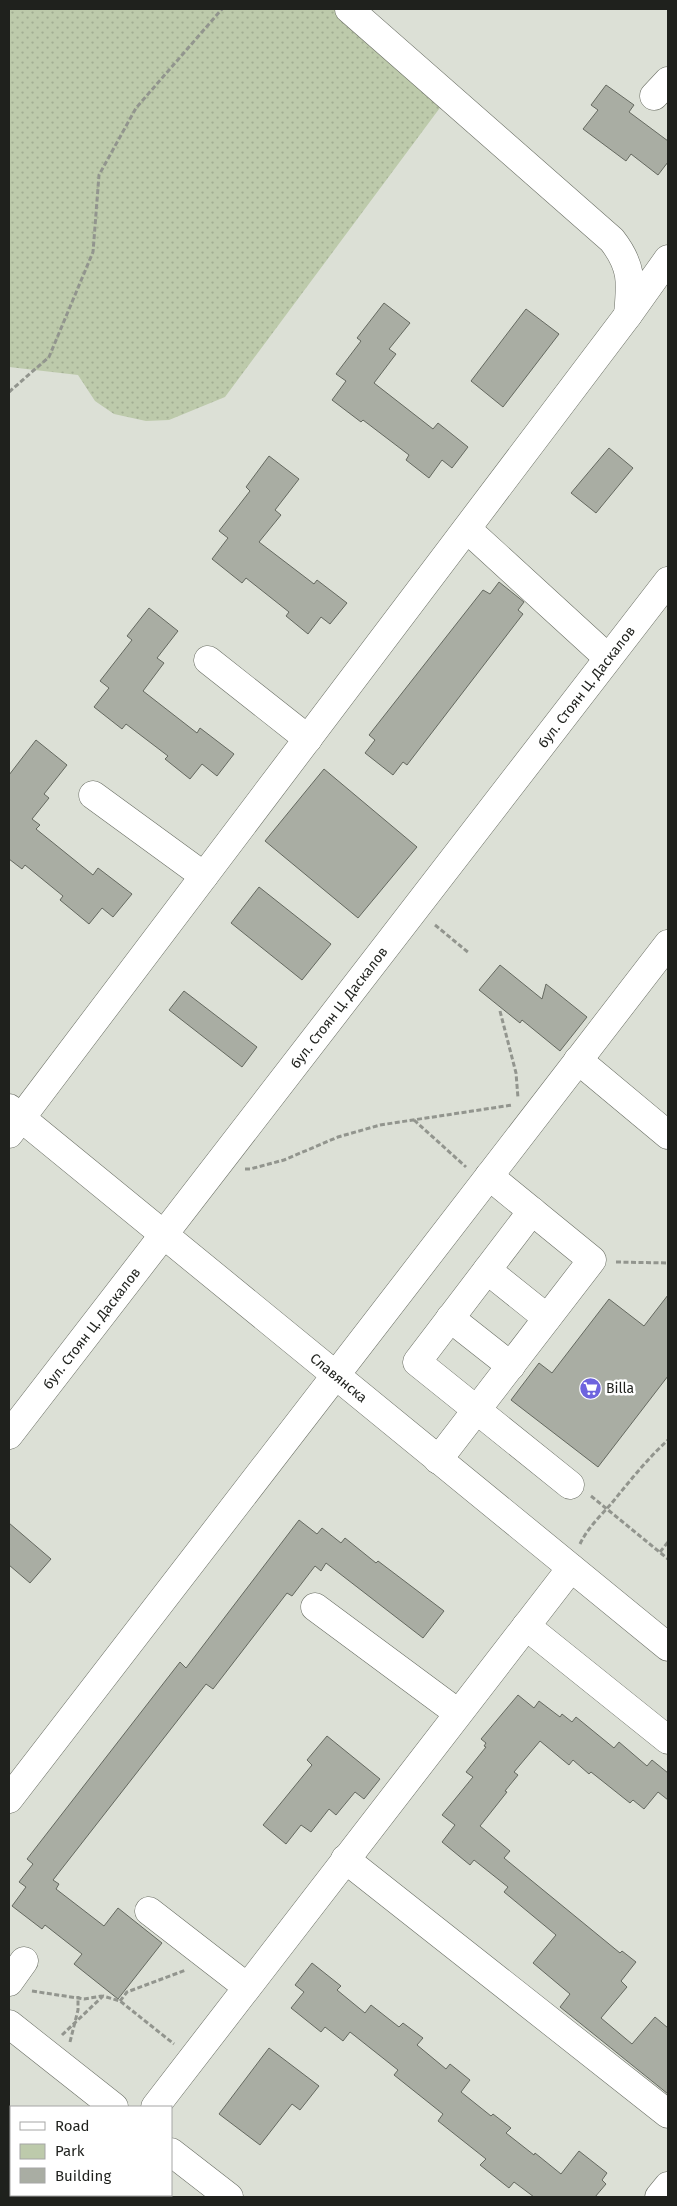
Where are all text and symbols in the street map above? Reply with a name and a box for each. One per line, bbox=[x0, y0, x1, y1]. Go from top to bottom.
street label: бул. Стоян Ц. Даскалов bbox=[534, 623, 639, 751]
street label: бул. Стоян Ц. Даскалов bbox=[287, 943, 392, 1072]
street label: бул. Стоян Ц. Даскалов bbox=[40, 1264, 144, 1393]
street label: Славянска bbox=[306, 1350, 370, 1406]
supermarket icon: Billa bbox=[578, 1376, 602, 1400]
place label: Billa bbox=[606, 1380, 634, 1397]
legend bbox=[10, 2106, 172, 2196]
text: Road bbox=[55, 2117, 90, 2135]
text: Park bbox=[55, 2142, 85, 2160]
text: Building bbox=[55, 2167, 111, 2185]

